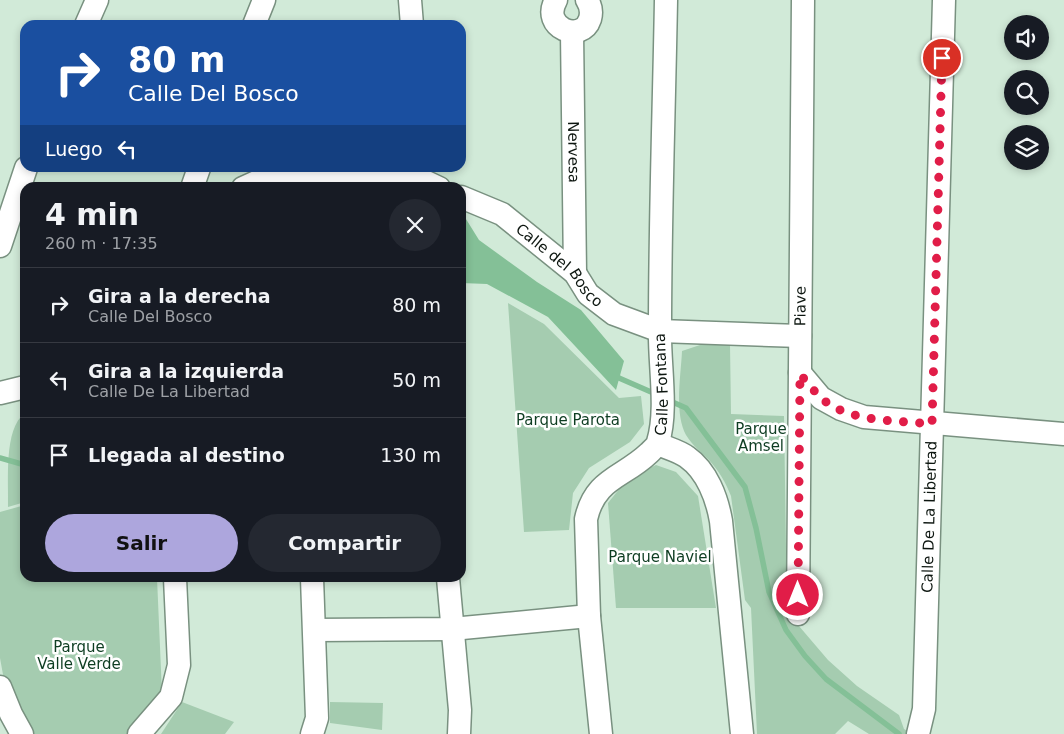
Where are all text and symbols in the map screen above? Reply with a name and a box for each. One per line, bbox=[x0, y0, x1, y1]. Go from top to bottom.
map controls bbox=[1004, 15, 1049, 170]
button: sound bbox=[1004, 15, 1049, 60]
pin bbox=[921, 37, 963, 79]
icon: right bbox=[45, 40, 110, 105]
text: 80 m bbox=[128, 40, 225, 80]
icon: arrive bbox=[928, 44, 956, 72]
button: search bbox=[1004, 70, 1049, 115]
text: Calle Del Bosco bbox=[128, 81, 299, 106]
street label: Nervesa bbox=[564, 121, 583, 183]
button: layers bbox=[1004, 125, 1049, 170]
icon: left bbox=[113, 135, 141, 163]
text: Luego bbox=[45, 138, 103, 160]
text: 4 min bbox=[45, 197, 139, 232]
button: close bbox=[389, 199, 441, 251]
street label: Calle del Bosco bbox=[512, 220, 606, 311]
text: 260 m · 17:35 bbox=[45, 234, 158, 253]
text: Gira a la derecha bbox=[88, 285, 271, 307]
street label: Piave bbox=[791, 286, 810, 326]
icon: right bbox=[45, 291, 73, 319]
text: 80 m bbox=[392, 294, 441, 316]
text: Calle Del Bosco bbox=[88, 307, 212, 326]
street label: Calle Fontana bbox=[651, 333, 672, 437]
text: Gira a la izquierda bbox=[88, 360, 284, 382]
icon: left bbox=[45, 366, 73, 394]
text: 50 m bbox=[392, 369, 441, 391]
text: Calle De La Libertad bbox=[88, 382, 250, 401]
park label: Parque Parota bbox=[516, 411, 620, 429]
park label: Parque Amsel bbox=[735, 420, 787, 455]
icon: arrive bbox=[45, 441, 73, 469]
street label: Calle De La Libertad bbox=[918, 441, 941, 593]
text: Llegada al destino bbox=[88, 444, 285, 466]
text: 130 m bbox=[380, 444, 441, 466]
button: Salir bbox=[45, 514, 238, 572]
button: Compartir bbox=[248, 514, 441, 572]
park label: Parque Naviel bbox=[608, 548, 712, 566]
position arrow bbox=[771, 568, 823, 620]
park label: Parque Valle Verde bbox=[37, 638, 121, 673]

